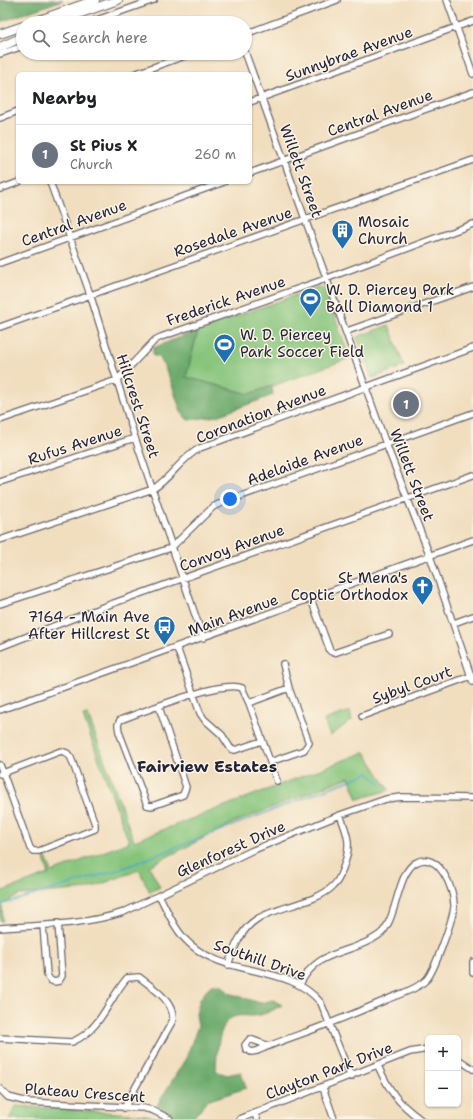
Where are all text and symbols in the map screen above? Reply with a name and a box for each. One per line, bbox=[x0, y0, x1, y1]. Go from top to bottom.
search box bbox=[16, 16, 252, 60]
street label: Sunnybrae Avenue bbox=[283, 22, 415, 86]
icon: search bbox=[30, 27, 52, 49]
text: Search here bbox=[62, 28, 148, 48]
street label: Central Avenue bbox=[325, 85, 435, 141]
text: Nearby bbox=[32, 87, 97, 109]
street label: Willett Street bbox=[275, 122, 327, 220]
text: St Pius X bbox=[70, 136, 137, 156]
text: 1 bbox=[42, 146, 48, 163]
text: 260 m bbox=[194, 146, 236, 163]
text: Church bbox=[70, 156, 113, 173]
street label: Central Avenue bbox=[19, 195, 129, 251]
street label: Rosedale Avenue bbox=[171, 202, 295, 262]
place label: Mosaic Church bbox=[358, 212, 409, 249]
building icon: Mosaic Church bbox=[330, 218, 356, 251]
street label: Frederick Avenue bbox=[164, 271, 288, 331]
place label: W. D. Piercey Park Ball Diamond 1 bbox=[326, 280, 454, 317]
sports icon: W. D. Piercey Park Ball Diamond 1 bbox=[298, 286, 324, 319]
place label: W. D. Piercey Park Soccer Field bbox=[240, 325, 364, 362]
sports icon: W. D. Piercey Park Soccer Field bbox=[212, 331, 238, 364]
street label: Hillcrest Street bbox=[112, 351, 164, 461]
street label: Coronation Avenue bbox=[193, 380, 329, 448]
pin: 1 bbox=[393, 389, 419, 419]
street label: Rufus Avenue bbox=[25, 420, 125, 470]
street label: Willett Street bbox=[385, 426, 439, 524]
street label: Adelaide Avenue bbox=[244, 430, 366, 490]
your location bbox=[220, 489, 240, 509]
street label: Convoy Avenue bbox=[177, 520, 287, 576]
place label: St Mena's Coptic Orthodox bbox=[291, 568, 408, 605]
church icon: St Mena's Coptic Orthodox bbox=[410, 574, 436, 607]
street label: Main Avenue bbox=[185, 589, 281, 641]
place label: 7164 - Main Ave After Hillcrest St bbox=[28, 607, 150, 644]
bus stop icon: 7164 - Main Ave After Hillcrest St bbox=[152, 613, 178, 646]
street label: Sybyl Court bbox=[369, 661, 455, 709]
district label: Fairview Estates bbox=[137, 756, 277, 777]
street label: Glenforest Drive bbox=[173, 816, 289, 882]
street label: Southill Drive bbox=[211, 935, 309, 985]
map controls bbox=[425, 1035, 461, 1107]
button: + bbox=[425, 1035, 461, 1071]
street label: Clayton Park Drive bbox=[263, 1038, 395, 1104]
button: − bbox=[425, 1071, 461, 1107]
street label: Plateau Crescent bbox=[24, 1079, 146, 1107]

